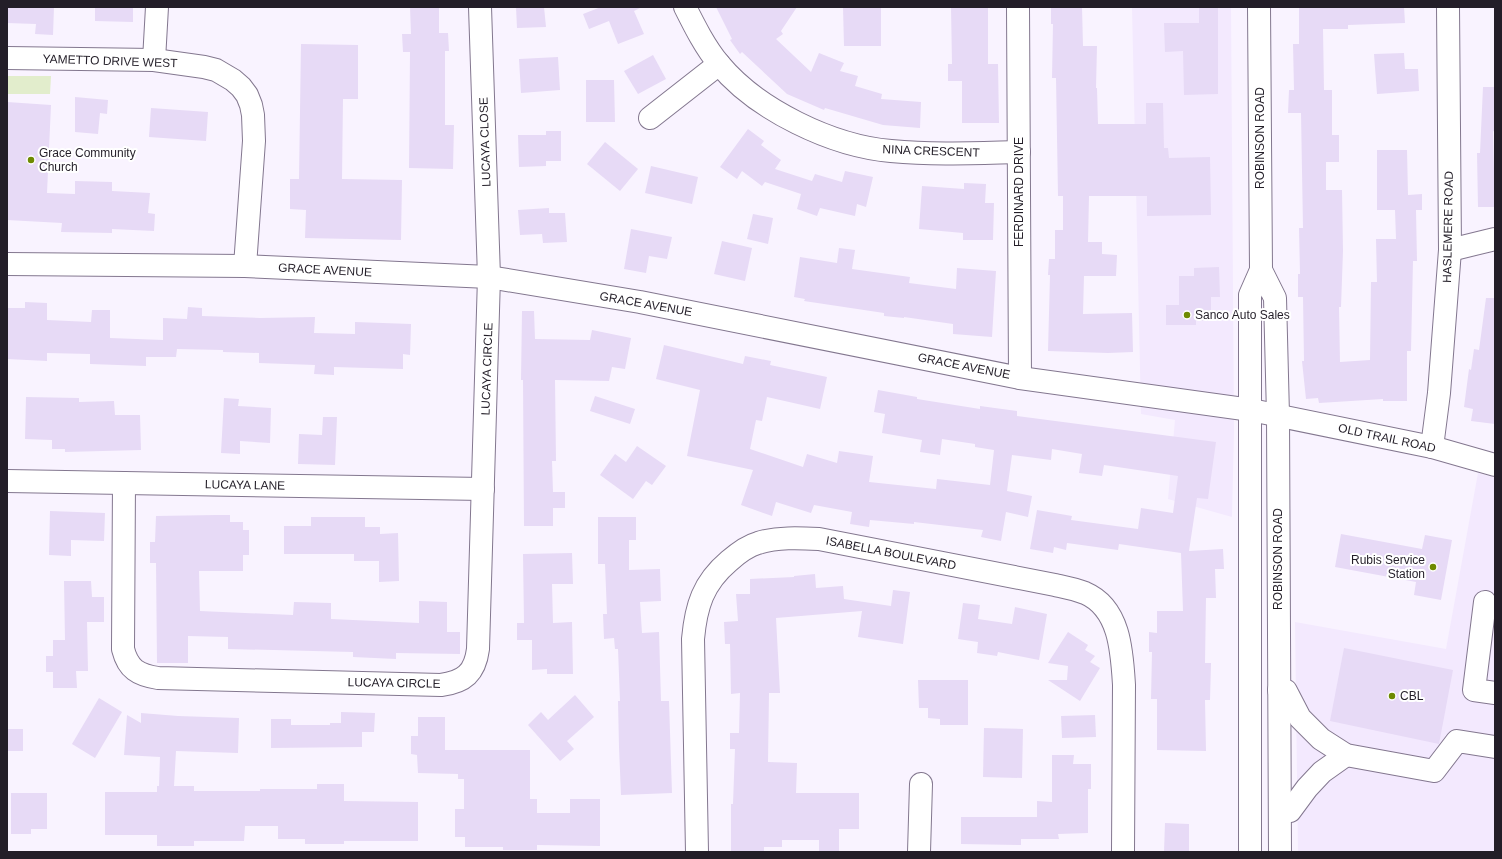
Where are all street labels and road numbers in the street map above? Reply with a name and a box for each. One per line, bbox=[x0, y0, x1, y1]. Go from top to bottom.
street label: YAMETTO DRIVE WEST bbox=[42, 52, 178, 70]
street label: ROBINSON ROAD bbox=[1253, 87, 1267, 189]
street label: LUCAYA CLOSE bbox=[476, 97, 494, 187]
street label: FERDINARD DRIVE bbox=[1012, 137, 1026, 247]
street label: NINA CRESCENT bbox=[882, 142, 981, 160]
street label: HASLEMERE ROAD bbox=[1440, 171, 1456, 283]
street label: GRACE AVENUE bbox=[278, 261, 372, 279]
street label: GRACE AVENUE bbox=[599, 289, 693, 319]
street label: LUCAYA CIRCLE bbox=[478, 322, 496, 416]
street label: GRACE AVENUE bbox=[917, 350, 1011, 382]
street label: OLD TRAIL ROAD bbox=[1337, 421, 1437, 455]
street label: LUCAYA LANE bbox=[205, 477, 285, 493]
street label: ROBINSON ROAD bbox=[1271, 508, 1285, 610]
street label: ISABELLA BOULEVARD bbox=[825, 533, 958, 573]
street label: LUCAYA CIRCLE bbox=[347, 675, 441, 691]

